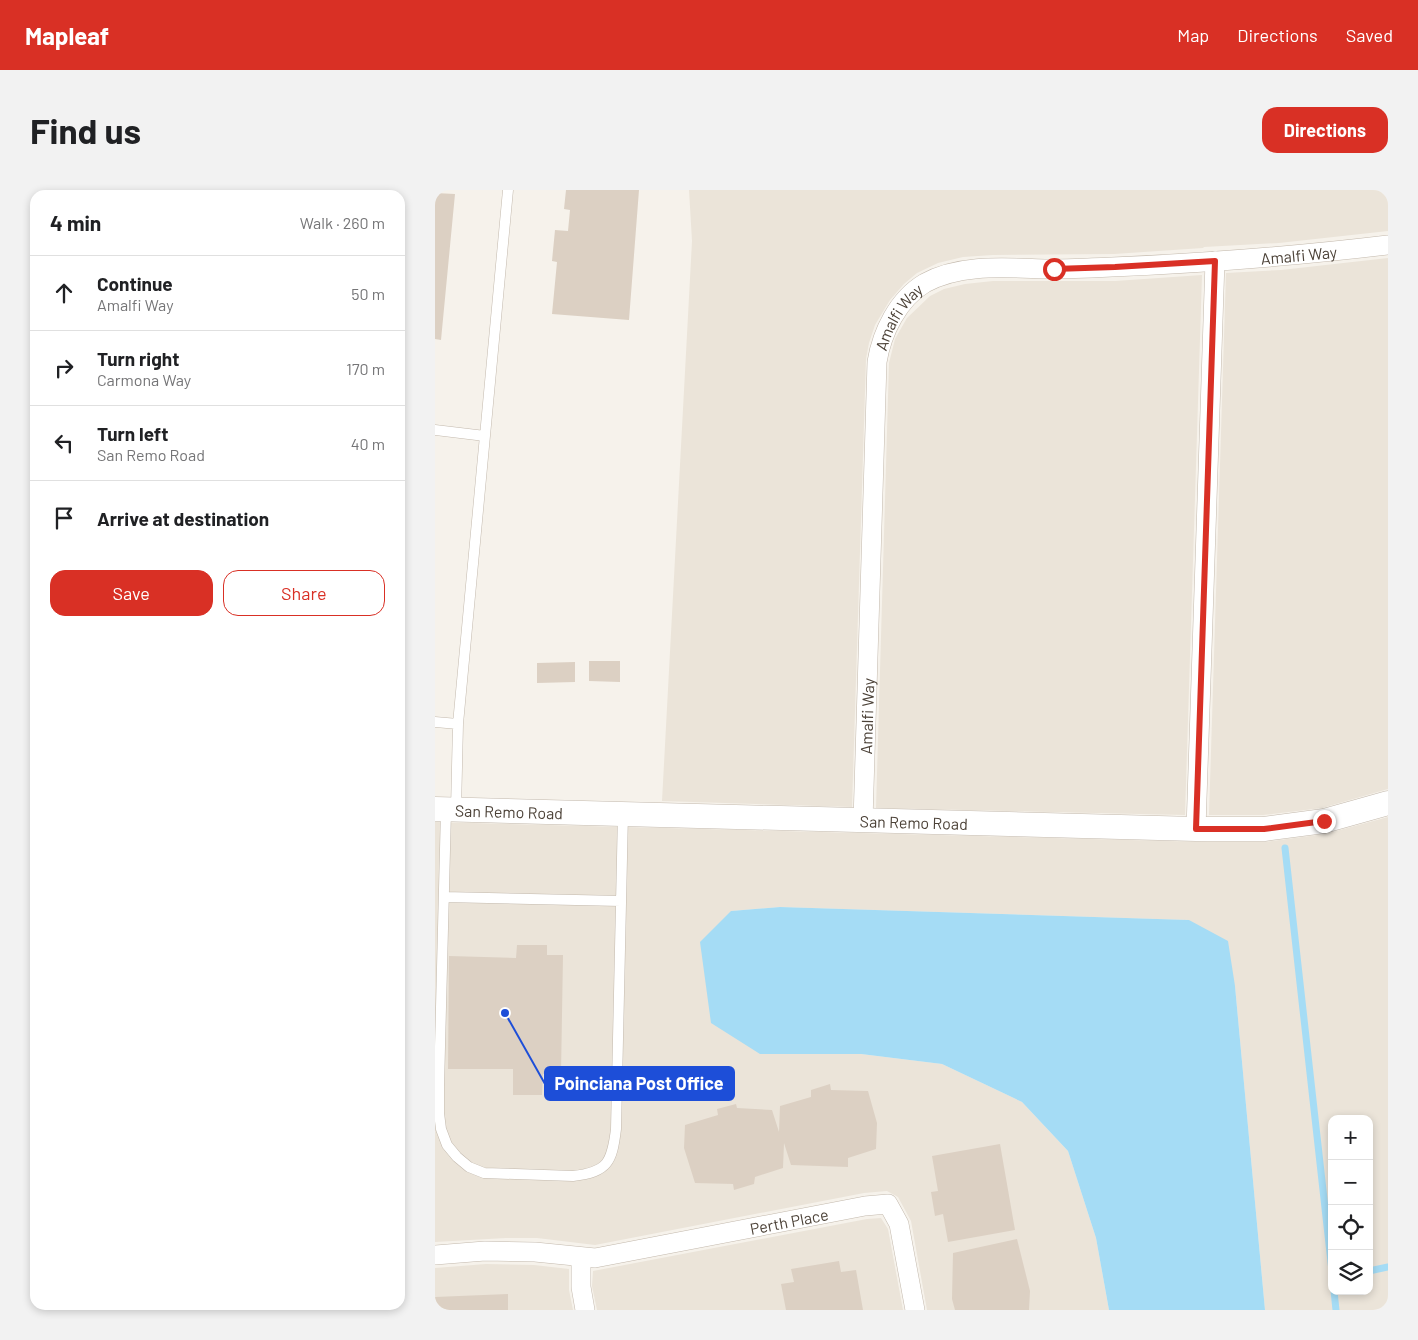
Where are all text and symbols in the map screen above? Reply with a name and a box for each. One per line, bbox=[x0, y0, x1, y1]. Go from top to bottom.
text: Mapleaf bbox=[25, 21, 109, 50]
text: Map bbox=[1177, 24, 1209, 46]
text: Directions bbox=[1237, 24, 1318, 46]
text: Saved bbox=[1346, 24, 1393, 46]
button: Directions bbox=[1262, 107, 1388, 153]
text: Find us bbox=[30, 109, 141, 151]
text: 4 min bbox=[50, 210, 101, 235]
text: Walk · 260 m bbox=[300, 213, 385, 232]
street label: Amalfi Way bbox=[1260, 241, 1338, 267]
route start bbox=[1043, 258, 1066, 281]
text: Continue bbox=[97, 272, 173, 295]
street label: Amalfi Way bbox=[870, 278, 926, 353]
icon: ahead bbox=[50, 279, 78, 307]
text: 50 m bbox=[351, 284, 385, 303]
text: Amalfi Way bbox=[97, 295, 174, 314]
text: Turn right bbox=[97, 347, 179, 370]
icon: right bbox=[50, 354, 78, 382]
text: 170 m bbox=[346, 359, 385, 378]
text: Carmona Way bbox=[97, 370, 191, 389]
text: Turn left bbox=[97, 422, 168, 445]
icon: left bbox=[50, 429, 78, 457]
text: 40 m bbox=[351, 434, 385, 453]
text: San Remo Road bbox=[97, 445, 205, 464]
icon: arrive bbox=[50, 504, 78, 532]
text: Arrive at destination bbox=[97, 507, 269, 530]
button: Save bbox=[50, 570, 213, 616]
button: Share bbox=[223, 570, 385, 616]
street label: Amalfi Way bbox=[856, 677, 877, 755]
street label: San Remo Road bbox=[455, 800, 563, 822]
route end bbox=[1313, 810, 1336, 833]
street label: San Remo Road bbox=[860, 811, 968, 833]
callout: Poinciana Post Office bbox=[545, 1067, 734, 1100]
text: Poinciana Post Office bbox=[554, 1072, 724, 1094]
map controls bbox=[1328, 1115, 1373, 1295]
button: + bbox=[1328, 1115, 1373, 1160]
button: − bbox=[1328, 1160, 1373, 1205]
street label: Perth Place bbox=[748, 1204, 830, 1237]
button: locate bbox=[1328, 1205, 1373, 1250]
button: layers bbox=[1328, 1250, 1373, 1295]

